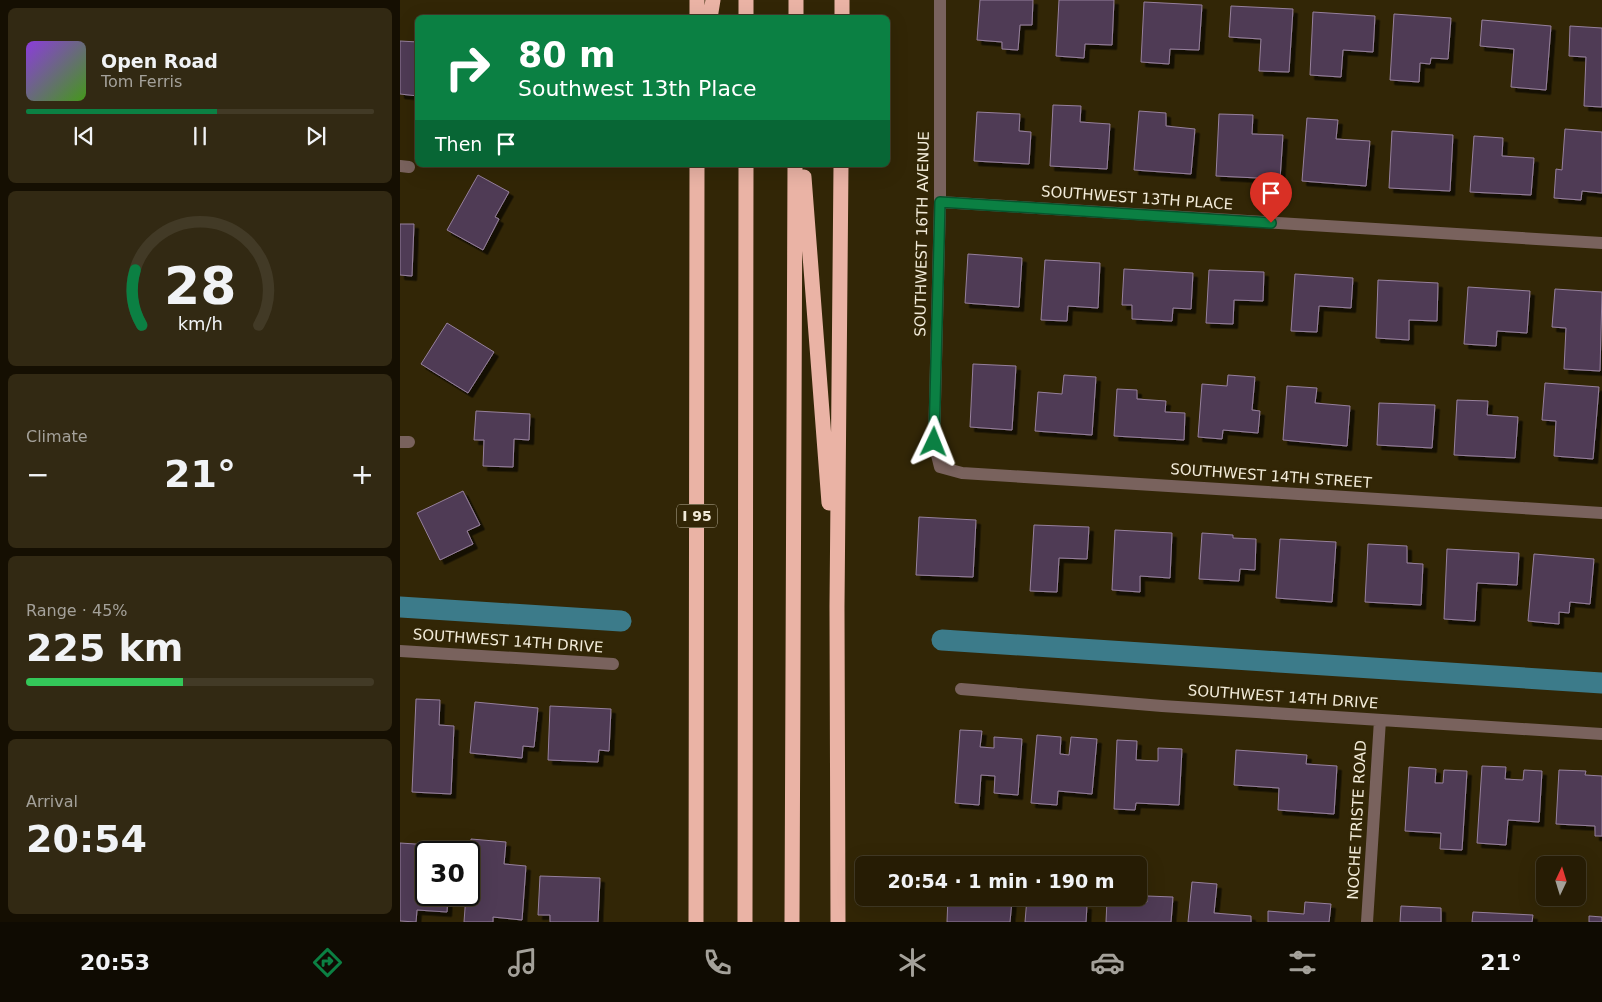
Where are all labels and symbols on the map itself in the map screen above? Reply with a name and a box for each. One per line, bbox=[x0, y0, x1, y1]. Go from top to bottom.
street label: SOUTHWEST 16TH AVENUE bbox=[911, 131, 933, 337]
pin bbox=[1250, 172, 1292, 223]
street label: SOUTHWEST 13TH PLACE bbox=[1040, 182, 1234, 214]
position arrow bbox=[907, 415, 959, 467]
street label: SOUTHWEST 14TH STREET bbox=[1170, 460, 1373, 492]
road number: I 95 bbox=[677, 504, 717, 528]
street label: SOUTHWEST 14TH DRIVE bbox=[412, 625, 604, 657]
street label: SOUTHWEST 14TH DRIVE bbox=[1187, 681, 1379, 713]
street label: NOCHE TRISTE ROAD bbox=[1344, 740, 1370, 900]
speed limit sign: 30 bbox=[415, 841, 480, 906]
north arrow bbox=[1536, 856, 1586, 906]

